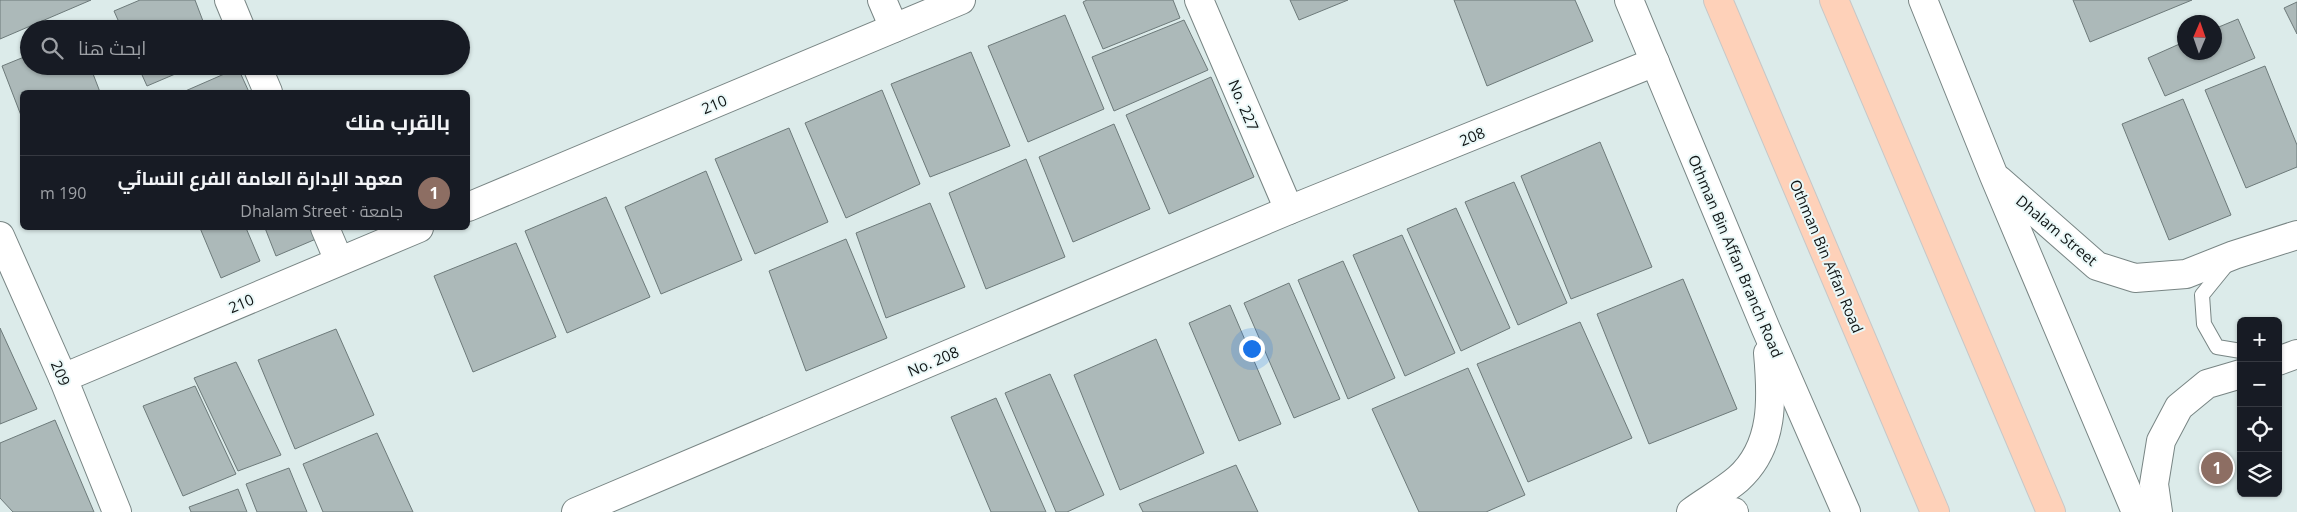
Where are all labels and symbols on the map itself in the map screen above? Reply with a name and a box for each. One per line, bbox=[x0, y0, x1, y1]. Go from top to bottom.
north arrow bbox=[2177, 15, 2222, 60]
street label: No. 227 bbox=[1224, 76, 1264, 134]
street label: 210 bbox=[698, 90, 730, 118]
street label: 208 bbox=[1456, 122, 1488, 150]
street label: Othman Bin Affan Branch Road bbox=[1684, 152, 1788, 360]
street label: Othman Bin Affan Road bbox=[1786, 176, 1868, 336]
street label: Dhalam Street bbox=[2012, 190, 2102, 270]
street label: 210 bbox=[225, 289, 257, 317]
your location bbox=[1239, 336, 1265, 362]
street label: No. 208 bbox=[904, 341, 962, 381]
street label: 209 bbox=[47, 357, 75, 389]
pin: 1 bbox=[2201, 449, 2233, 487]

